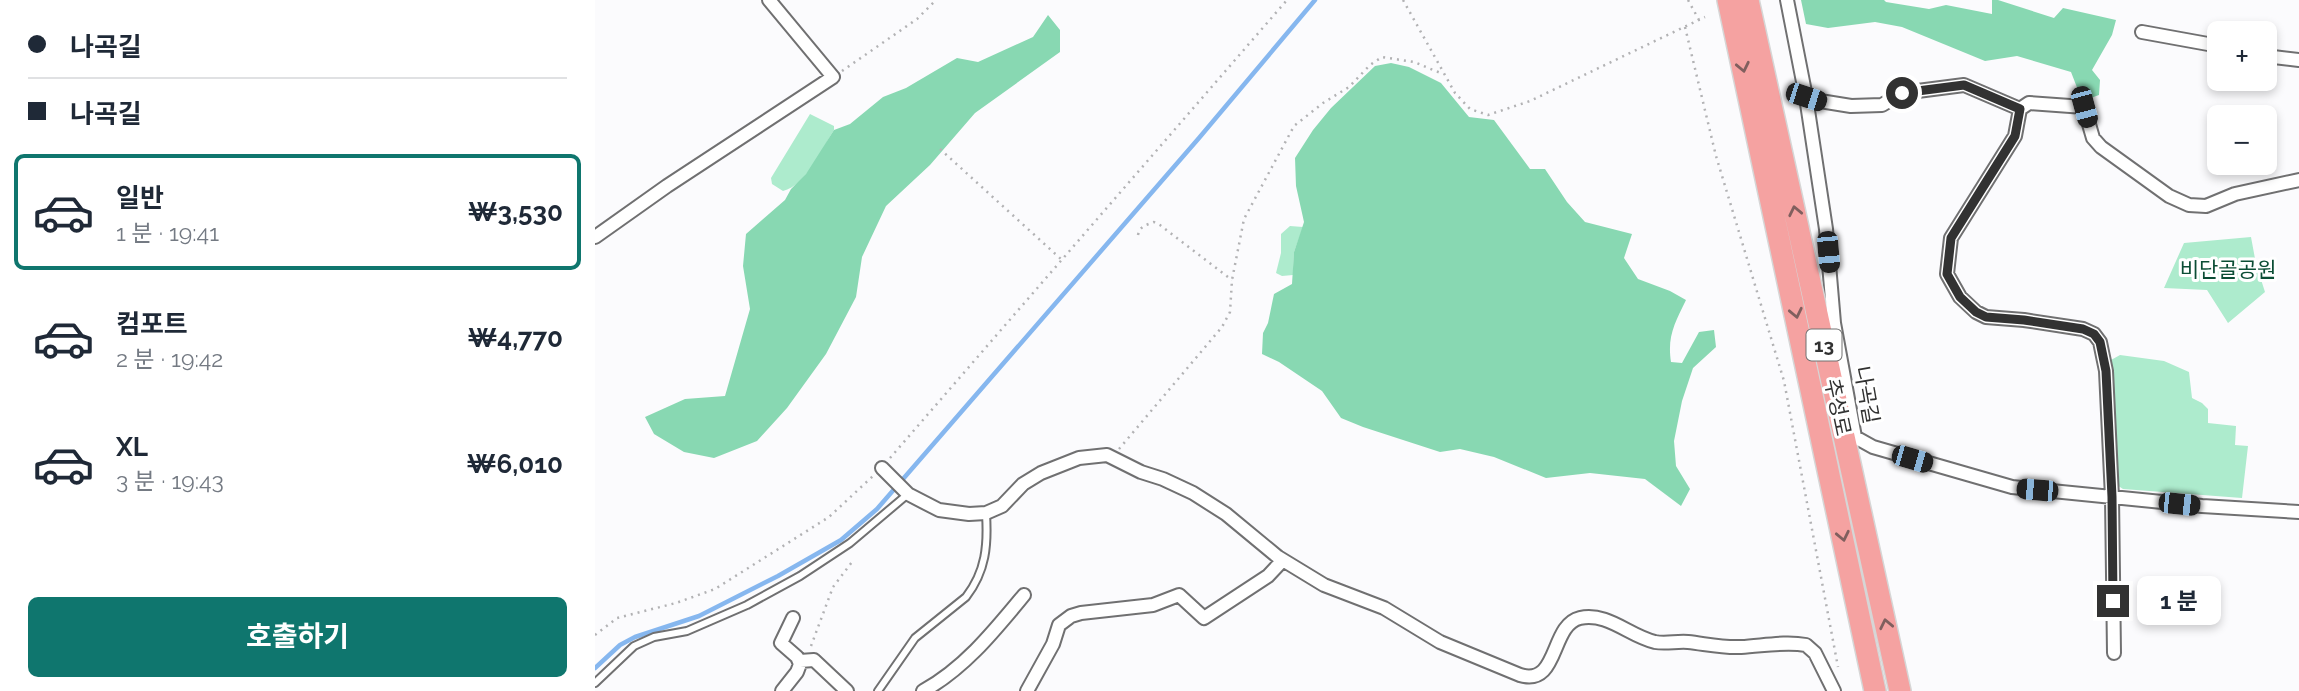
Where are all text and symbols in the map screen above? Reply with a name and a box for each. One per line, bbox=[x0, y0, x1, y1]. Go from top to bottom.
map controls bbox=[2207, 21, 2277, 175]
button: + bbox=[2207, 21, 2277, 91]
text: 나곡길 bbox=[70, 32, 142, 62]
one-way arrow bbox=[1734, 61, 1749, 73]
route start bbox=[1886, 77, 1918, 109]
car bbox=[1783, 81, 1830, 113]
car bbox=[2069, 84, 2100, 130]
text: 나곡길 bbox=[70, 99, 142, 129]
button: − bbox=[2207, 105, 2277, 175]
icon: car bbox=[32, 181, 95, 244]
text: 일반 bbox=[116, 183, 164, 213]
text: ₩3,530 bbox=[468, 197, 563, 227]
one-way arrow bbox=[1788, 205, 1803, 217]
text: 1 분 · 19:41 bbox=[116, 219, 219, 246]
car bbox=[1816, 230, 1841, 274]
park label: 비단골공원 bbox=[2180, 257, 2276, 282]
icon: car bbox=[32, 307, 95, 370]
one-way arrow bbox=[1787, 307, 1802, 319]
text: 컴포트 bbox=[116, 309, 188, 339]
text: ₩4,770 bbox=[467, 323, 563, 353]
road number: 13 bbox=[1807, 330, 1841, 360]
text: 2 분 · 19:42 bbox=[116, 345, 223, 372]
street label: 나곡길 bbox=[1850, 364, 1884, 426]
street label: 추성로 bbox=[1820, 376, 1856, 438]
text: XL bbox=[116, 432, 148, 462]
icon: car bbox=[32, 433, 95, 496]
car bbox=[1889, 443, 1936, 475]
text: ₩6,010 bbox=[467, 449, 563, 479]
text: 3 분 · 19:43 bbox=[116, 467, 224, 494]
car bbox=[2016, 478, 2059, 502]
car bbox=[2158, 491, 2201, 517]
one-way arrow bbox=[1834, 530, 1849, 542]
callout: 1 분 bbox=[2137, 576, 2221, 626]
route end bbox=[2097, 585, 2129, 617]
text: 1 분 bbox=[2160, 587, 2198, 614]
button: 호출하기 bbox=[28, 597, 567, 677]
one-way arrow bbox=[1880, 618, 1894, 630]

